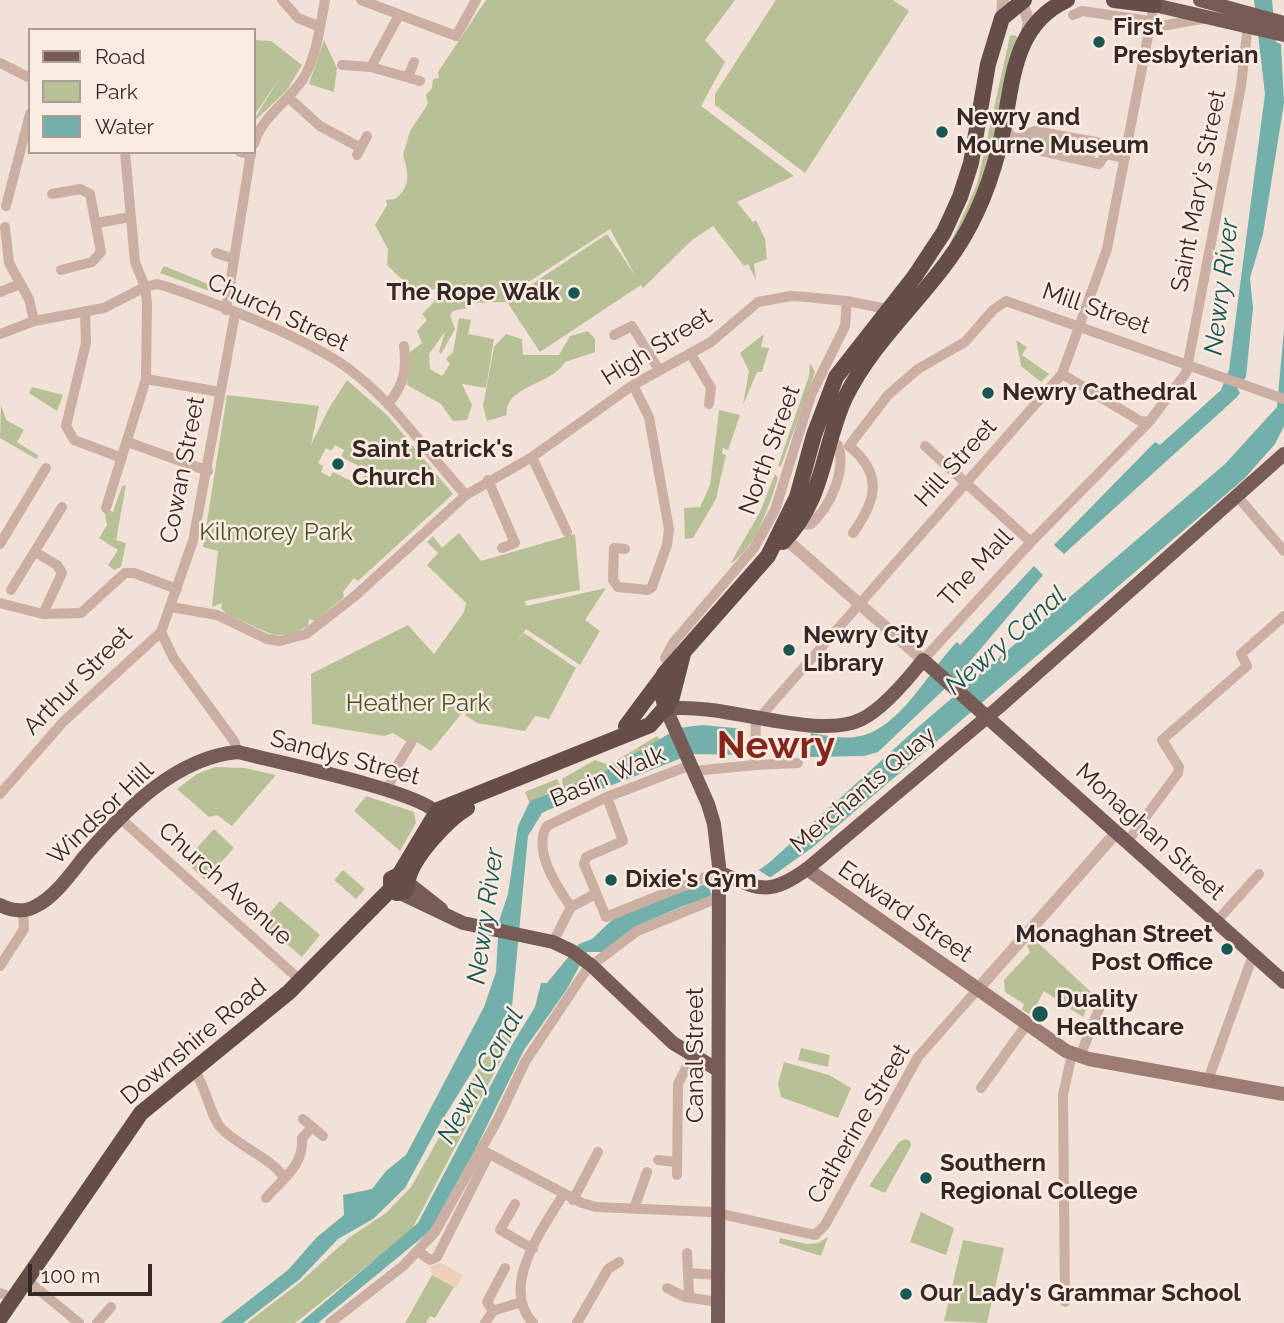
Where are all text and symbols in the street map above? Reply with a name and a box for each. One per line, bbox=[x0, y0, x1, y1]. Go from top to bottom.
place label: First Presbyterian bbox=[1113, 14, 1258, 70]
legend bbox=[28, 28, 256, 154]
marker: First Presbyterian bbox=[1091, 34, 1107, 50]
text: Road bbox=[95, 44, 145, 69]
text: Park bbox=[95, 79, 138, 104]
street label: Saint Mary's Street bbox=[1165, 88, 1233, 294]
place label: Newry and Mourne Museum bbox=[956, 104, 1149, 160]
text: Water bbox=[95, 114, 154, 139]
marker: Newry and Mourne Museum bbox=[934, 124, 950, 140]
water label: Newry River bbox=[1198, 217, 1246, 357]
street label: Church Street bbox=[203, 268, 353, 358]
street label: Mill Street bbox=[1038, 277, 1154, 341]
place label: The Rope Walk bbox=[386, 279, 560, 307]
marker: The Rope Walk bbox=[566, 285, 582, 301]
street label: High Street bbox=[597, 302, 717, 392]
place label: Newry Cathedral bbox=[1002, 379, 1197, 407]
street label: North Street bbox=[733, 381, 807, 519]
marker: Newry Cathedral bbox=[980, 385, 996, 401]
street label: Cowan Street bbox=[155, 394, 211, 546]
street label: Hill Street bbox=[909, 413, 1003, 513]
place label: Saint Patrick's Church bbox=[352, 436, 513, 492]
marker: Saint Patrick's Church bbox=[330, 456, 346, 472]
park label: Kilmorey Park bbox=[199, 519, 353, 547]
street label: The Mall bbox=[933, 523, 1019, 613]
water label: Newry Canal bbox=[939, 580, 1073, 702]
street label: Arthur Street bbox=[18, 621, 138, 741]
place label: Newry City Library bbox=[803, 622, 928, 678]
marker: Newry City Library bbox=[781, 642, 797, 658]
park label: Heather Park bbox=[346, 690, 490, 718]
street label: Merchants Quay bbox=[784, 721, 942, 859]
street label: Sandys Street bbox=[267, 724, 423, 792]
district label: Newry bbox=[717, 724, 835, 770]
street label: Basin Walk bbox=[546, 740, 670, 814]
street label: Windsor Hill bbox=[42, 757, 160, 871]
street label: Monaghan Street bbox=[1069, 757, 1231, 907]
street label: Church Avenue bbox=[152, 816, 298, 952]
water label: Newry River bbox=[461, 846, 511, 986]
street label: Edward Street bbox=[832, 855, 978, 969]
place label: Dixie's Gym bbox=[625, 866, 757, 894]
marker: Dixie's Gym bbox=[603, 872, 619, 888]
place label: Monaghan Street Post Office bbox=[1015, 921, 1213, 977]
marker: Monaghan Street Post Office bbox=[1219, 941, 1235, 957]
street label: Downshire Road bbox=[115, 973, 273, 1111]
place label: Duality Healthcare bbox=[1056, 986, 1184, 1042]
street label: Canal Street bbox=[682, 987, 710, 1123]
water label: Newry Canal bbox=[431, 1003, 531, 1149]
marker: Duality Healthcare bbox=[1030, 1004, 1050, 1024]
street label: Catherine Street bbox=[802, 1039, 916, 1209]
place label: Southern Regional College bbox=[940, 1150, 1138, 1206]
marker: Southern Regional College bbox=[918, 1170, 934, 1186]
scale bar bbox=[32, 1250, 156, 1294]
text: 100 m bbox=[41, 1263, 100, 1288]
place label: Our Lady's Grammar School bbox=[920, 1280, 1241, 1308]
marker: Our Lady's Grammar School bbox=[898, 1286, 914, 1302]

